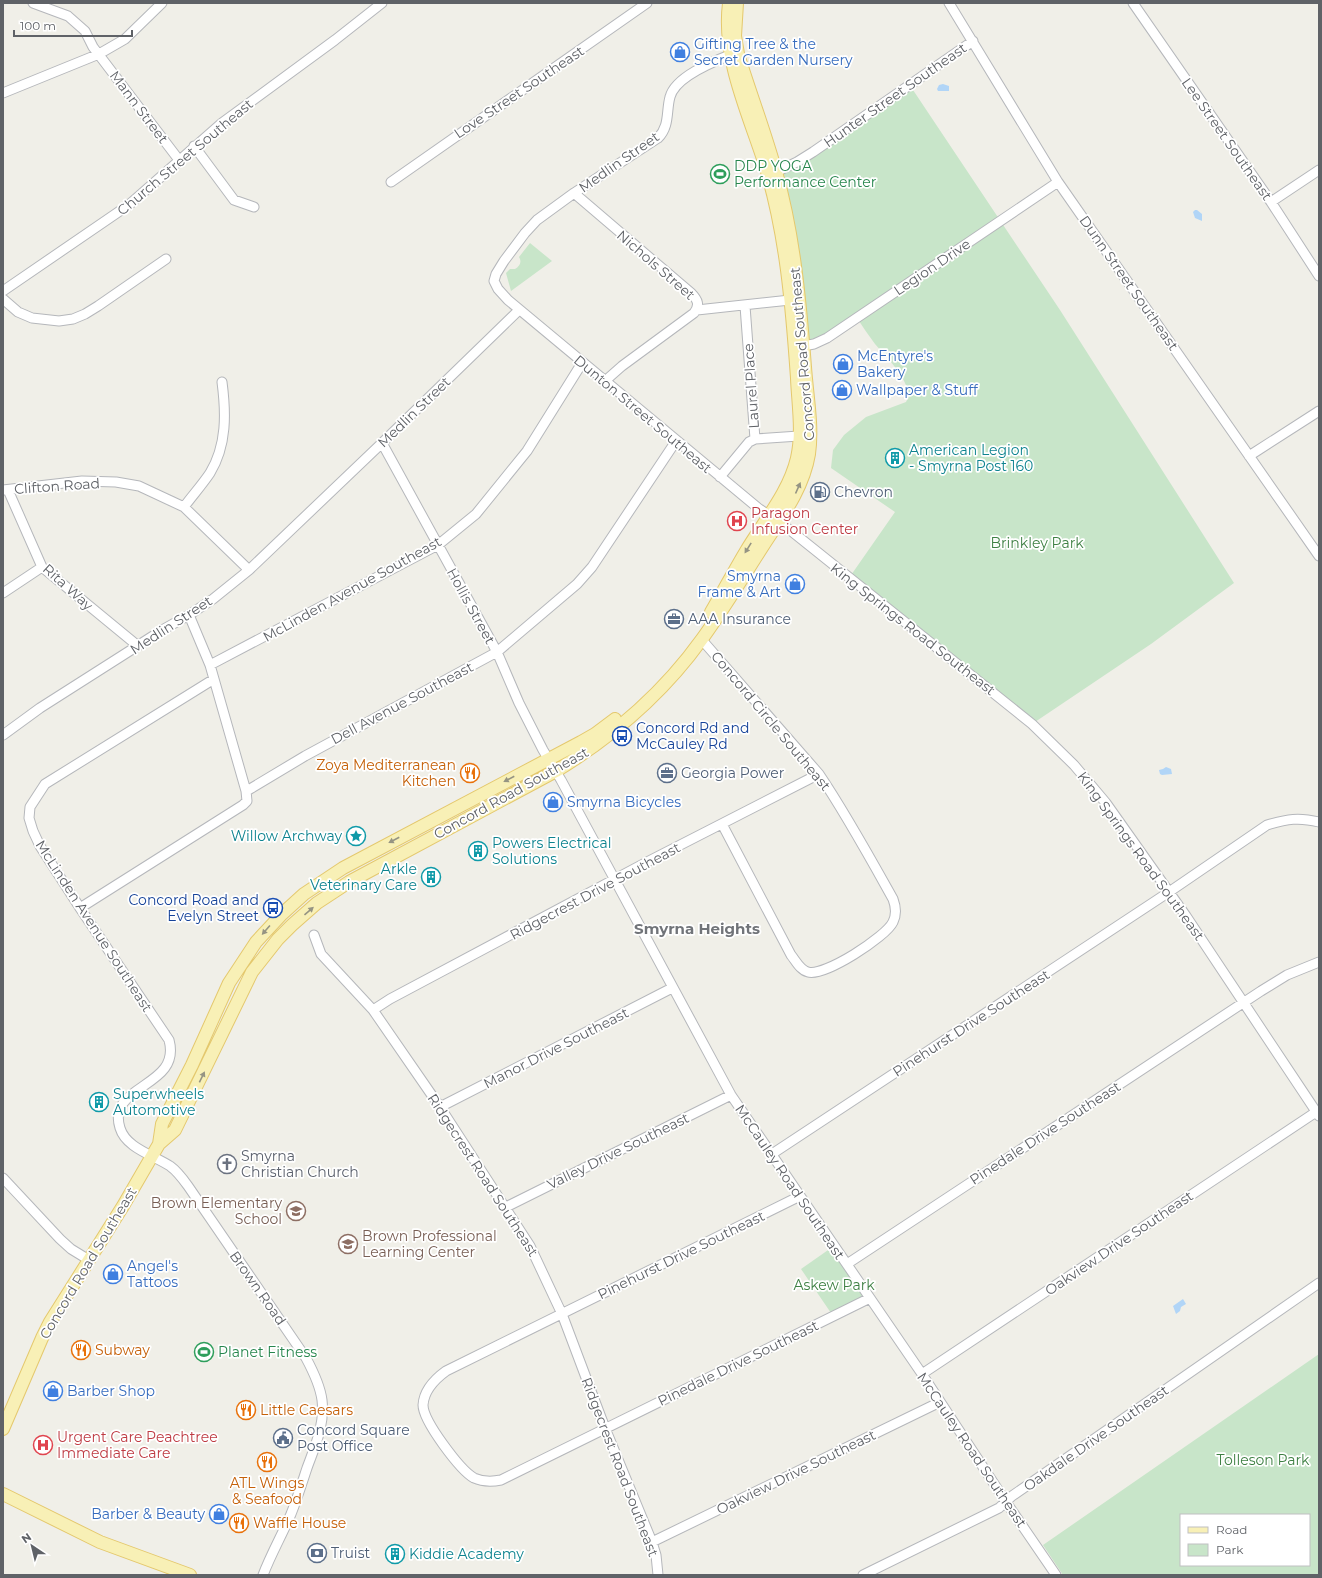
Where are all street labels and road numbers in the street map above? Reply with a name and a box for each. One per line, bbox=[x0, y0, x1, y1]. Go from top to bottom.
street label: Hunter Street Southeast bbox=[820, 39, 970, 151]
street label: Love Street Southeast bbox=[450, 42, 588, 142]
street label: Mann Street bbox=[106, 67, 172, 147]
street label: Lee Street Southeast bbox=[1178, 74, 1276, 204]
street label: Church Street Southeast bbox=[113, 95, 257, 219]
street label: Medlin Street bbox=[575, 127, 663, 196]
street label: Dunn Street Southeast bbox=[1076, 212, 1183, 354]
street label: Nichols Street bbox=[613, 226, 699, 304]
street label: Legion Drive bbox=[890, 235, 974, 299]
street label: Concord Road Southeast bbox=[785, 266, 819, 442]
street label: Laurel Place bbox=[739, 343, 763, 429]
street label: Dunton Street Southeast bbox=[570, 351, 716, 477]
street label: Medlin Street bbox=[374, 373, 454, 451]
street label: Clifton Road bbox=[13, 474, 101, 498]
street label: McLinden Avenue Southeast bbox=[260, 532, 445, 646]
street label: King Springs Road Southeast bbox=[827, 559, 999, 699]
street label: Rita Way bbox=[39, 560, 97, 615]
street label: Hollis Street bbox=[443, 565, 499, 647]
street label: Medlin Street bbox=[127, 592, 216, 658]
street label: Concord Circle Southeast bbox=[707, 648, 835, 795]
street label: Dell Avenue Southeast bbox=[328, 658, 477, 748]
street label: Concord Road Southeast bbox=[430, 743, 592, 843]
street label: King Springs Road Southeast bbox=[1074, 768, 1209, 944]
street label: McLinden Avenue Southeast bbox=[32, 837, 157, 1016]
street label: Ridgecrest Drive Southeast bbox=[507, 838, 684, 944]
street label: Pinehurst Drive Southeast bbox=[889, 965, 1053, 1081]
street label: Manor Drive Southeast bbox=[480, 1003, 632, 1092]
street label: Pinedale Drive Southeast bbox=[966, 1077, 1124, 1189]
street label: Ridgecrest Road Southeast bbox=[424, 1090, 543, 1260]
street label: McCauley Road Southeast bbox=[731, 1101, 849, 1263]
street label: Valley Drive Southeast bbox=[544, 1109, 692, 1193]
street label: Concord Road Southeast bbox=[35, 1183, 141, 1342]
street label: Oakview Drive Southeast bbox=[1041, 1186, 1197, 1299]
street label: Pinehurst Drive Southeast bbox=[595, 1207, 768, 1303]
street label: Brown Road bbox=[226, 1247, 290, 1329]
street label: Pinedale Drive Southeast bbox=[655, 1316, 822, 1410]
street label: McCauley Road Southeast bbox=[913, 1369, 1031, 1531]
street label: Ridgecrest Road Southeast bbox=[577, 1375, 663, 1559]
street label: Oakdale Drive Southeast bbox=[1020, 1381, 1172, 1495]
street label: Oakview Drive Southeast bbox=[713, 1425, 879, 1518]

